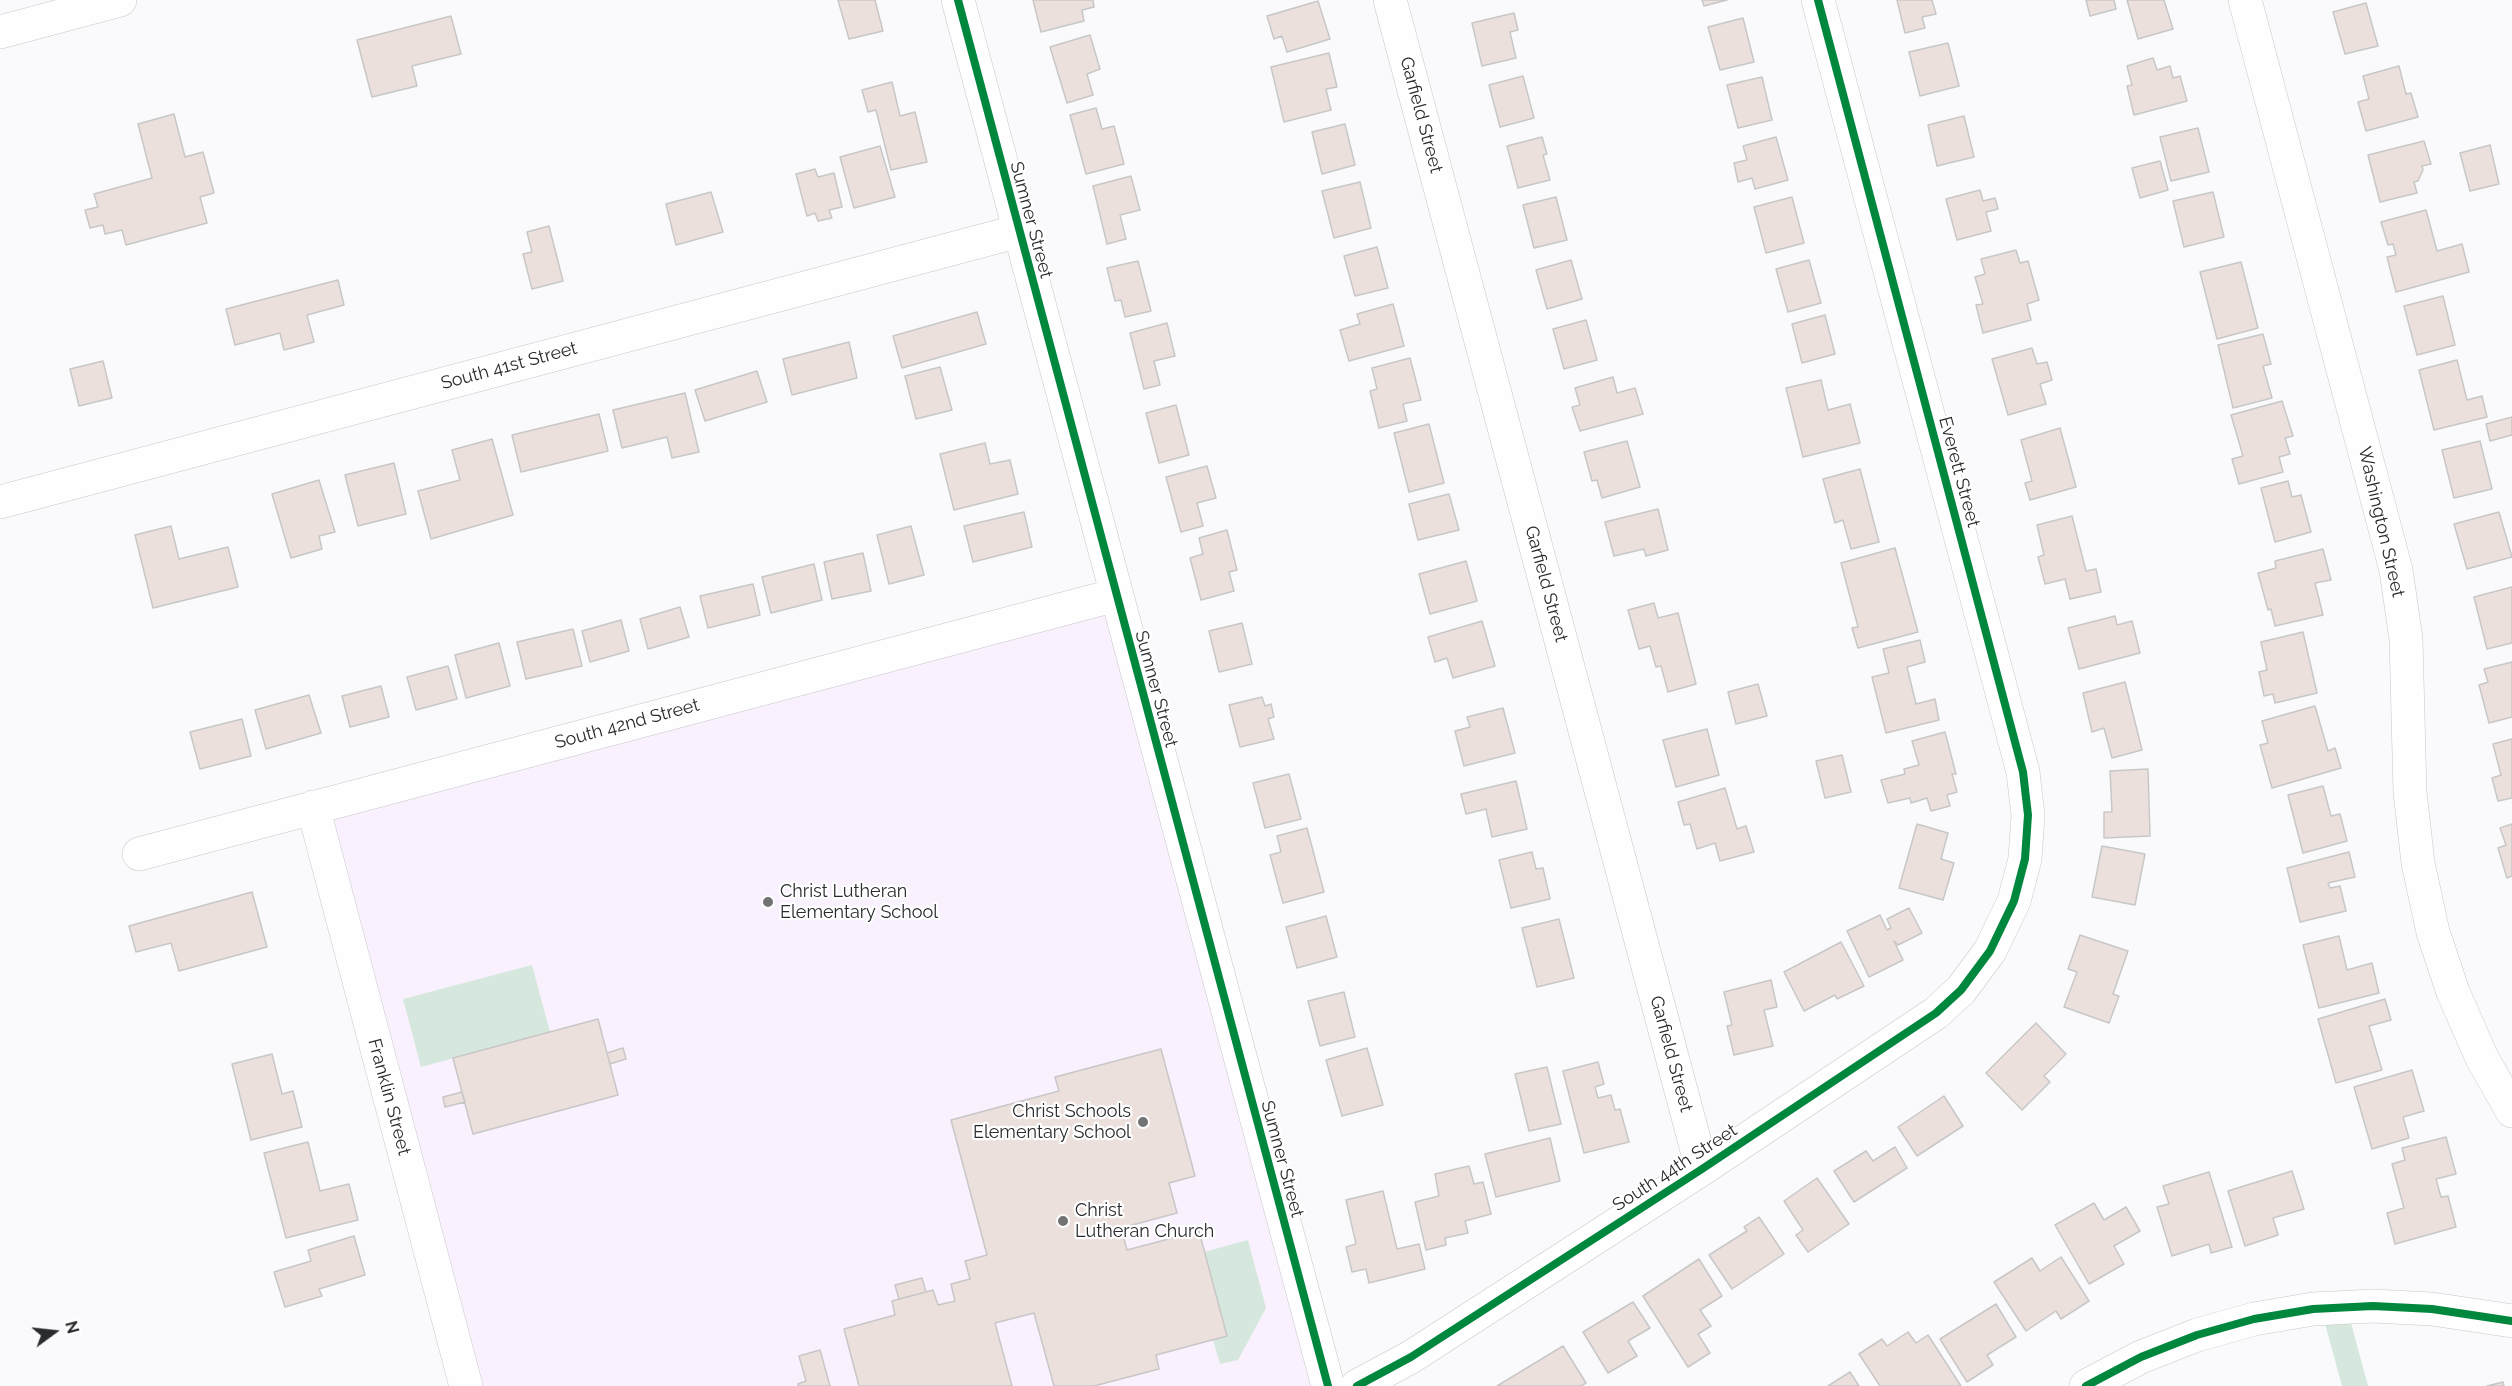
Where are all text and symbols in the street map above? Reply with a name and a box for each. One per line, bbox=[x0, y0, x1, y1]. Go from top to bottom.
street label: Garfield Street bbox=[1395, 55, 1447, 175]
street label: Sumner Street bbox=[1005, 159, 1057, 281]
street label: South 41st Street bbox=[438, 337, 580, 395]
street label: Everett Street bbox=[1934, 414, 1984, 530]
street label: Washington Street bbox=[2353, 445, 2409, 599]
street label: Garfield Street bbox=[1520, 524, 1572, 644]
street label: Sumner Street bbox=[1130, 628, 1182, 750]
street label: South 42nd Street bbox=[552, 694, 702, 754]
place label: Christ Lutheran Elementary School bbox=[780, 881, 938, 924]
marker: Christ Lutheran Elementary School bbox=[761, 895, 775, 909]
street label: Garfield Street bbox=[1645, 994, 1697, 1114]
street label: Franklin Street bbox=[363, 1036, 415, 1158]
street label: Sumner Street bbox=[1256, 1098, 1308, 1220]
place label: Christ Schools Elementary School bbox=[973, 1101, 1131, 1144]
marker: Christ Schools Elementary School bbox=[1136, 1115, 1150, 1129]
street label: South 44th Street bbox=[1609, 1120, 1741, 1216]
place label: Christ Lutheran Church bbox=[1075, 1200, 1214, 1242]
marker: Christ Lutheran Church bbox=[1056, 1214, 1070, 1228]
north arrow bbox=[24, 1302, 84, 1362]
text: N bbox=[61, 1319, 83, 1336]

